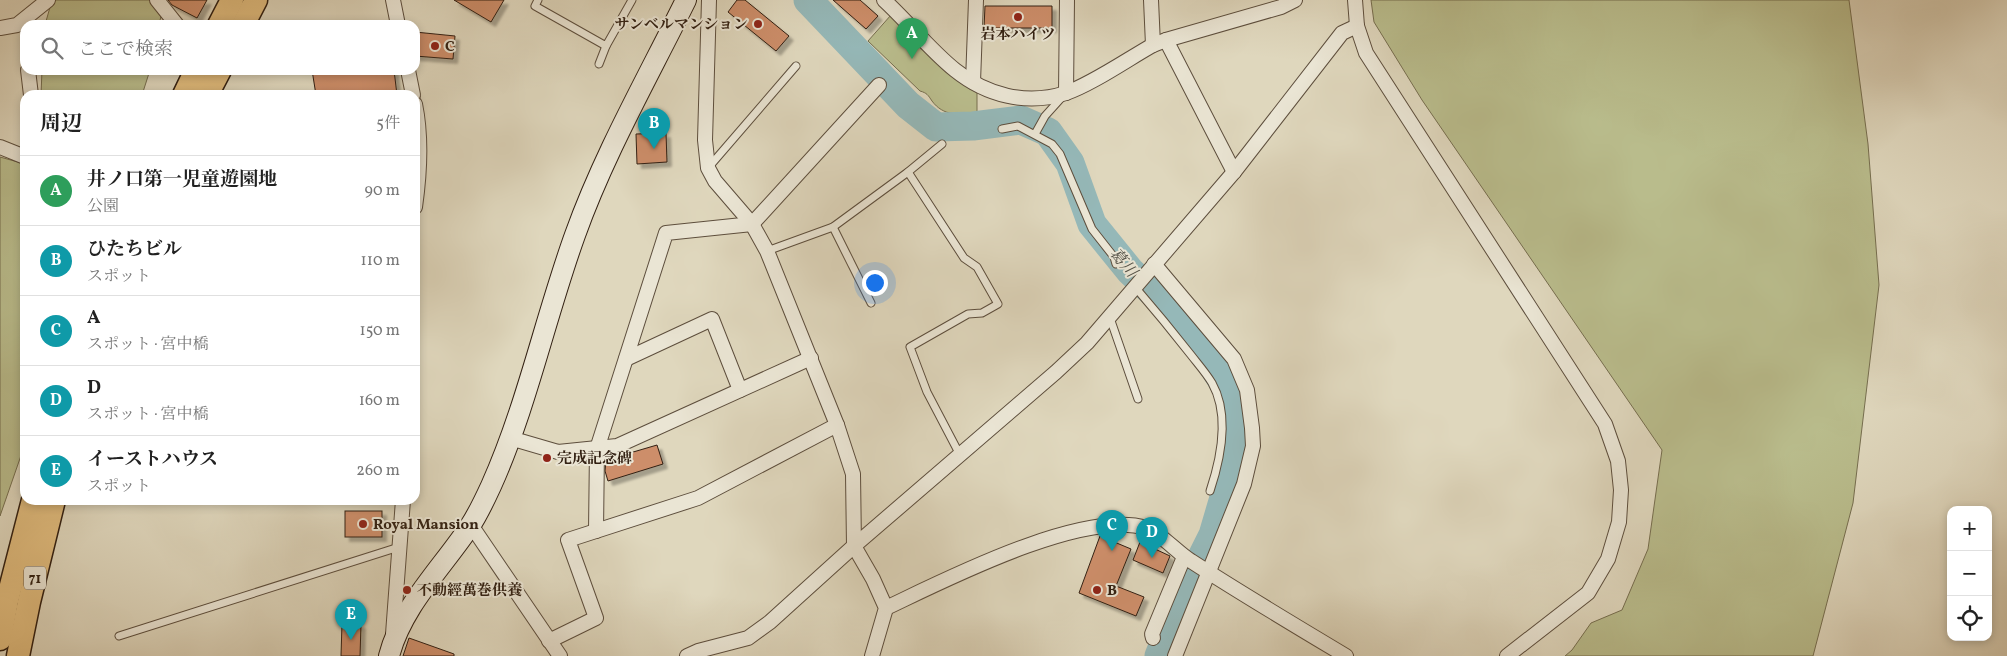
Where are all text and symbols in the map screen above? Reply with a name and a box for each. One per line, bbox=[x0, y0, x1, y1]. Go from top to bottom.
marker: 岩本ハイツ bbox=[1012, 11, 1024, 23]
place label: サンベルマンション bbox=[614, 15, 748, 36]
marker: サンベルマンション bbox=[752, 18, 764, 30]
pin: A bbox=[896, 18, 928, 59]
search box bbox=[20, 20, 420, 75]
place label: 岩本ハイツ bbox=[980, 25, 1056, 46]
icon: search bbox=[38, 34, 66, 62]
text: ここで検索 bbox=[78, 37, 173, 63]
place label: C bbox=[445, 37, 455, 58]
marker: C bbox=[429, 40, 441, 52]
pin: B bbox=[638, 108, 670, 149]
text: 周辺 bbox=[40, 110, 82, 139]
text: 5件 bbox=[376, 113, 400, 135]
text: 井ノ口第一児童遊園地 bbox=[87, 167, 277, 193]
text: A bbox=[50, 180, 62, 202]
text: 90 m bbox=[364, 180, 400, 202]
text: 公園 bbox=[87, 196, 119, 218]
text: ひたちビル bbox=[87, 237, 182, 263]
water label: 葛川 bbox=[1104, 244, 1143, 284]
text: B bbox=[51, 250, 61, 272]
text: 110 m bbox=[361, 250, 400, 272]
text: スポット bbox=[87, 266, 151, 288]
your location bbox=[862, 270, 888, 296]
text: A bbox=[87, 305, 101, 331]
text: C bbox=[51, 320, 61, 342]
text: 150 m bbox=[359, 320, 400, 342]
text: スポット · 宮中橋 bbox=[87, 334, 209, 356]
text: D bbox=[87, 375, 101, 401]
text: D bbox=[50, 390, 62, 412]
text: 160 m bbox=[359, 390, 400, 412]
text: スポット · 宮中橋 bbox=[87, 404, 209, 426]
text: イーストハウス bbox=[87, 447, 218, 473]
place label: 完成記念碑 bbox=[557, 449, 632, 470]
marker: 完成記念碑 bbox=[541, 452, 553, 464]
text: E bbox=[51, 460, 61, 482]
text: 260 m bbox=[356, 460, 400, 482]
text: スポット bbox=[87, 476, 151, 498]
map controls bbox=[1947, 506, 1992, 641]
button: + bbox=[1947, 506, 1992, 551]
pin: C bbox=[1096, 510, 1128, 551]
place label: Royal Mansion bbox=[373, 515, 479, 536]
pin: D bbox=[1136, 517, 1168, 558]
marker: Royal Mansion bbox=[357, 518, 369, 530]
button: − bbox=[1947, 551, 1992, 596]
road number: 71 bbox=[24, 566, 46, 590]
place label: 不動經萬巻供養 bbox=[417, 581, 523, 602]
place label: B bbox=[1107, 581, 1117, 602]
marker: 不動經萬巻供養 bbox=[401, 584, 413, 596]
marker: B bbox=[1091, 584, 1103, 596]
button: locate bbox=[1947, 596, 1992, 641]
pin: E bbox=[335, 599, 367, 640]

